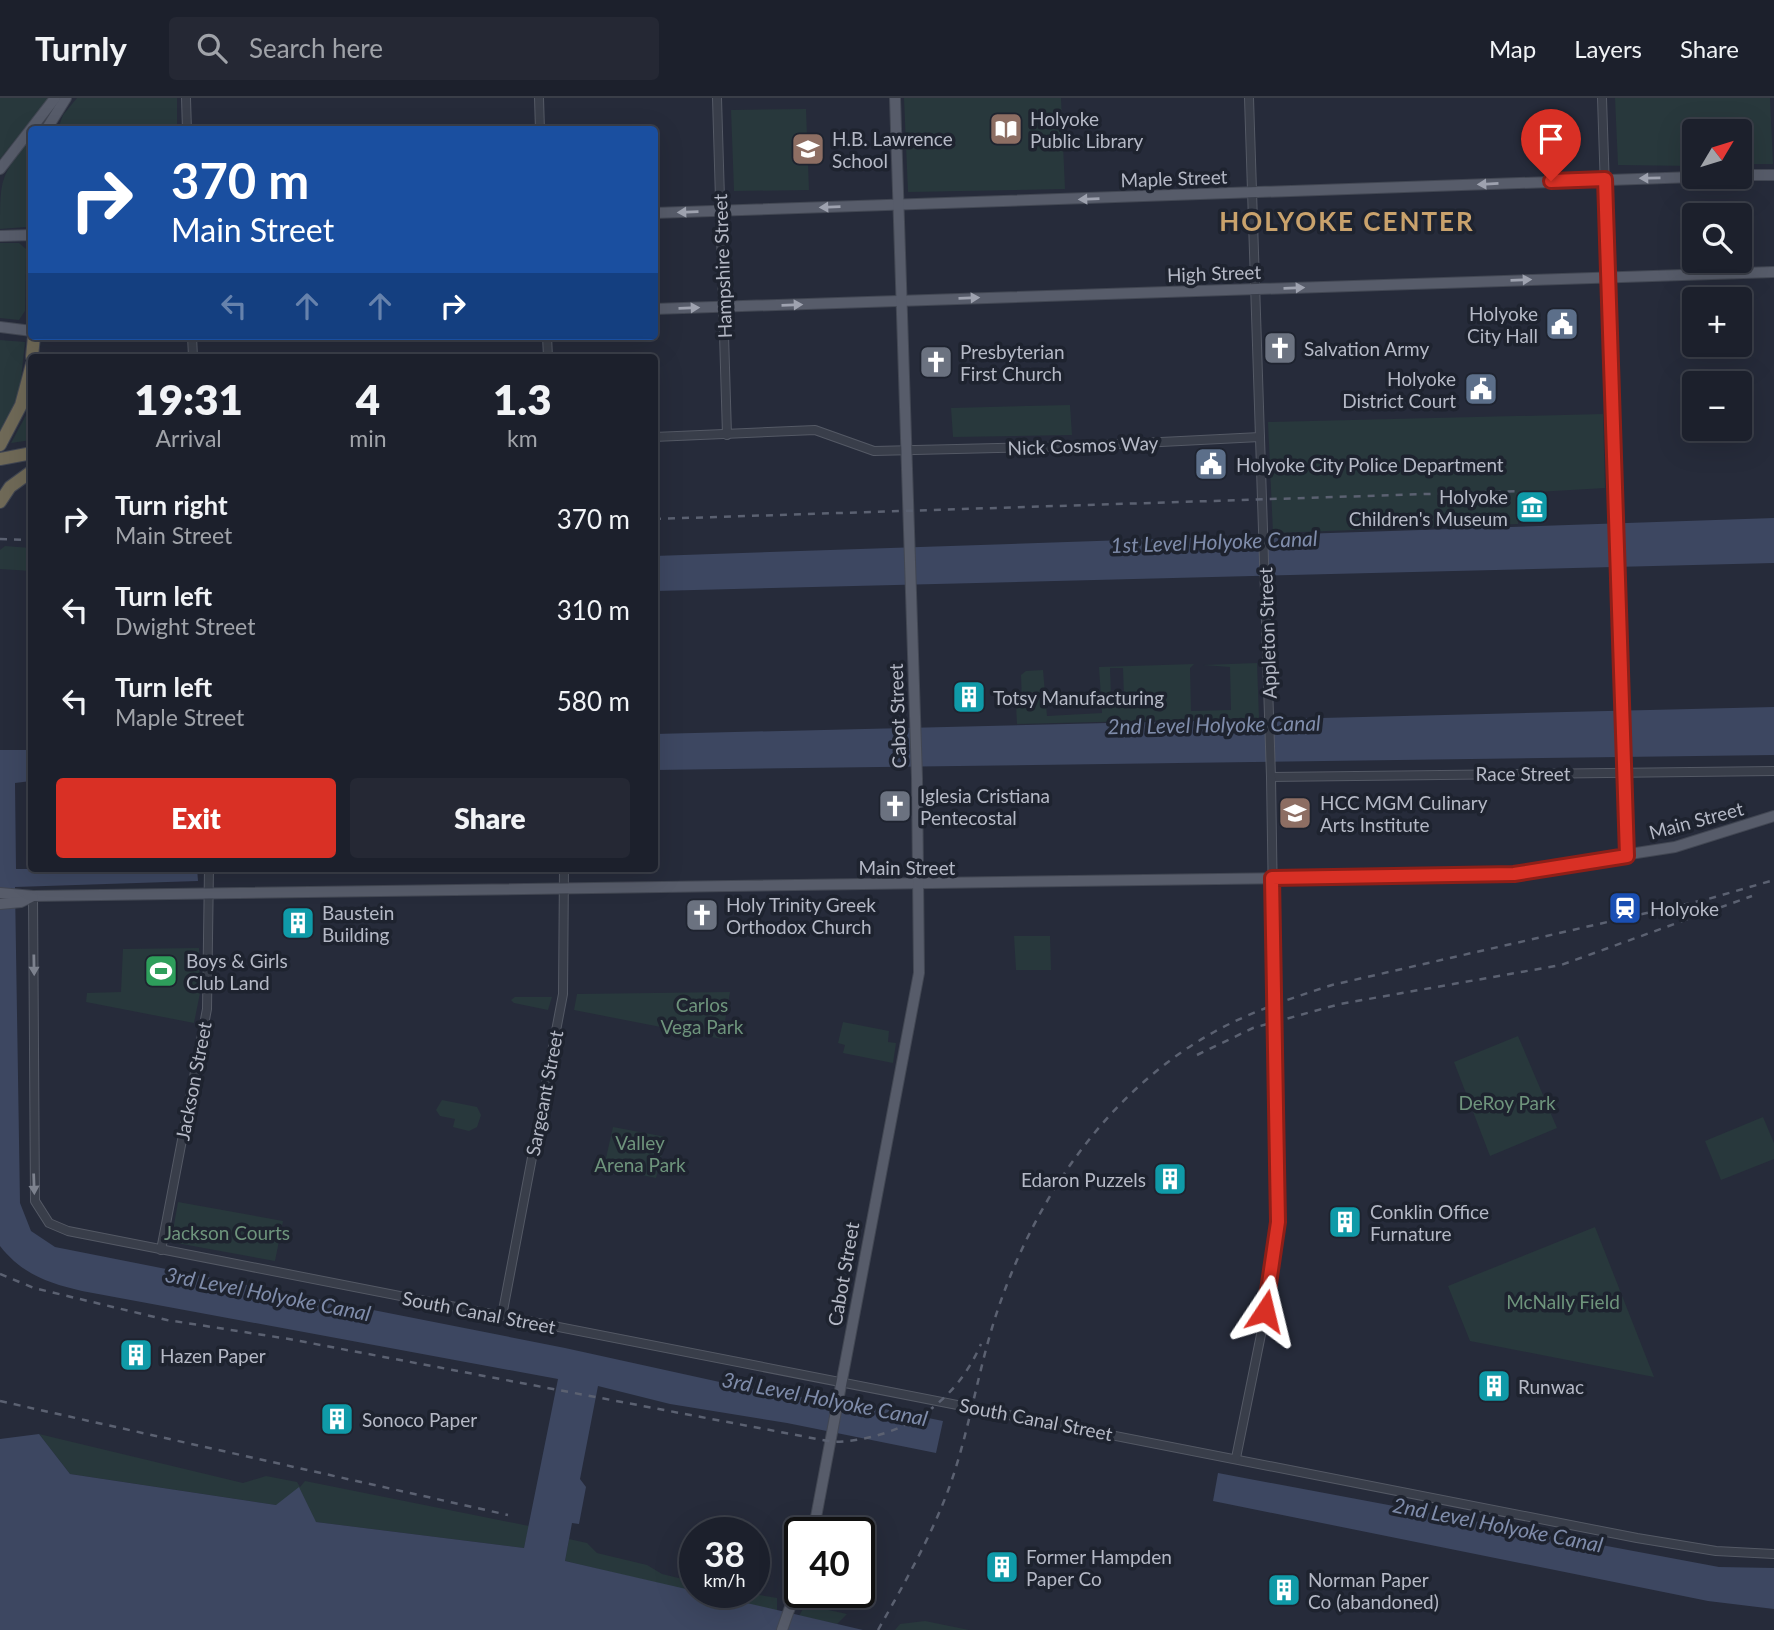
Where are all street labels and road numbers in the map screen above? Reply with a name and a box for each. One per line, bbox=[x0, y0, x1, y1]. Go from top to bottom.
street label: Maple Street bbox=[1120, 165, 1228, 191]
street label: Hampshire Street bbox=[708, 193, 736, 339]
street label: High Street bbox=[1166, 260, 1262, 286]
street label: Nick Cosmos Way bbox=[1007, 431, 1159, 459]
street label: Appleton Street bbox=[1253, 567, 1281, 699]
street label: Cabot Street bbox=[884, 663, 910, 769]
street label: Race Street bbox=[1475, 762, 1571, 785]
street label: Main Street bbox=[1646, 796, 1746, 844]
street label: Main Street bbox=[859, 856, 956, 879]
street label: Jackson Street bbox=[170, 1020, 216, 1142]
street label: Sargeant Street bbox=[521, 1028, 568, 1158]
street label: Cabot Street bbox=[823, 1220, 863, 1328]
street label: South Canal Street bbox=[401, 1286, 558, 1338]
street label: South Canal Street bbox=[958, 1393, 1115, 1445]

